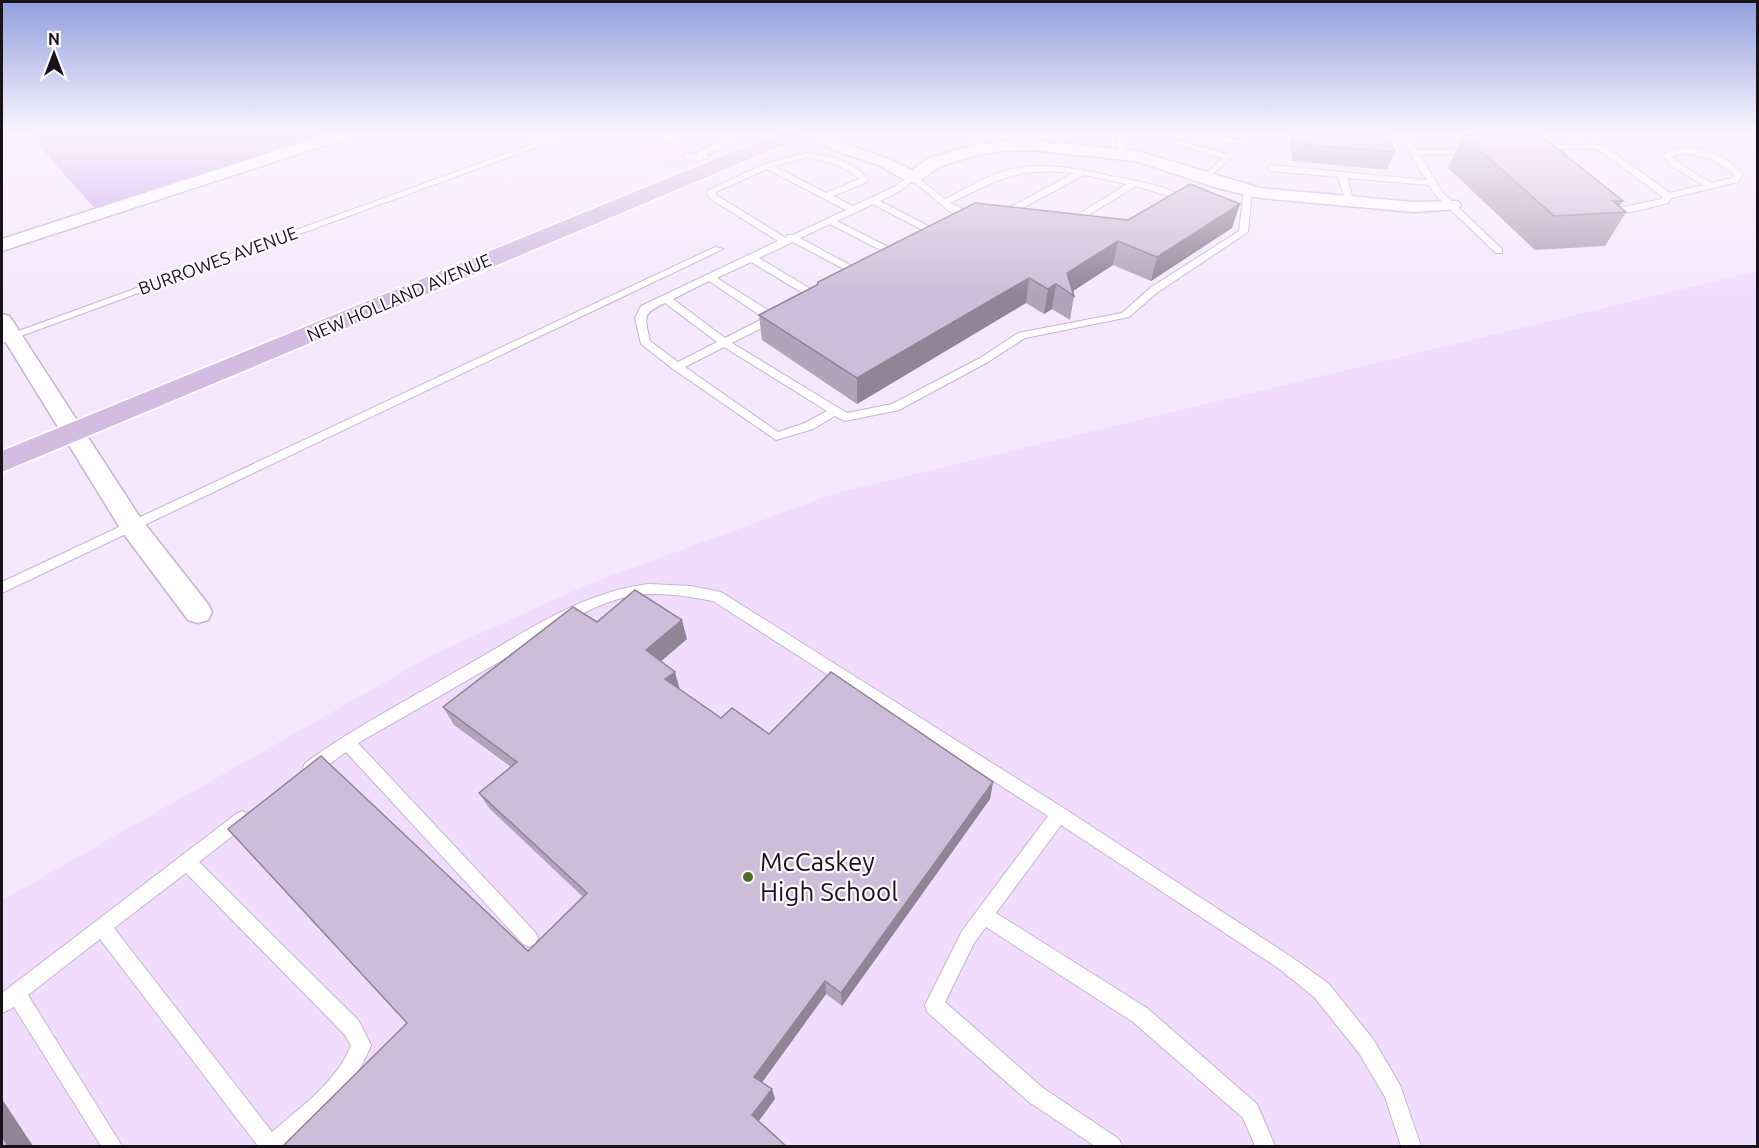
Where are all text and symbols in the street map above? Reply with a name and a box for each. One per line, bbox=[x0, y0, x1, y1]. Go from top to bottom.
north arrow bbox=[24, 24, 84, 84]
text: N bbox=[48, 30, 60, 48]
street label: BURROWES AVENUE bbox=[135, 222, 300, 298]
street label: NEW HOLLAND AVENUE bbox=[304, 249, 494, 345]
place label: McCaskey High School bbox=[760, 847, 898, 906]
marker: McCaskey High School bbox=[741, 870, 755, 884]

